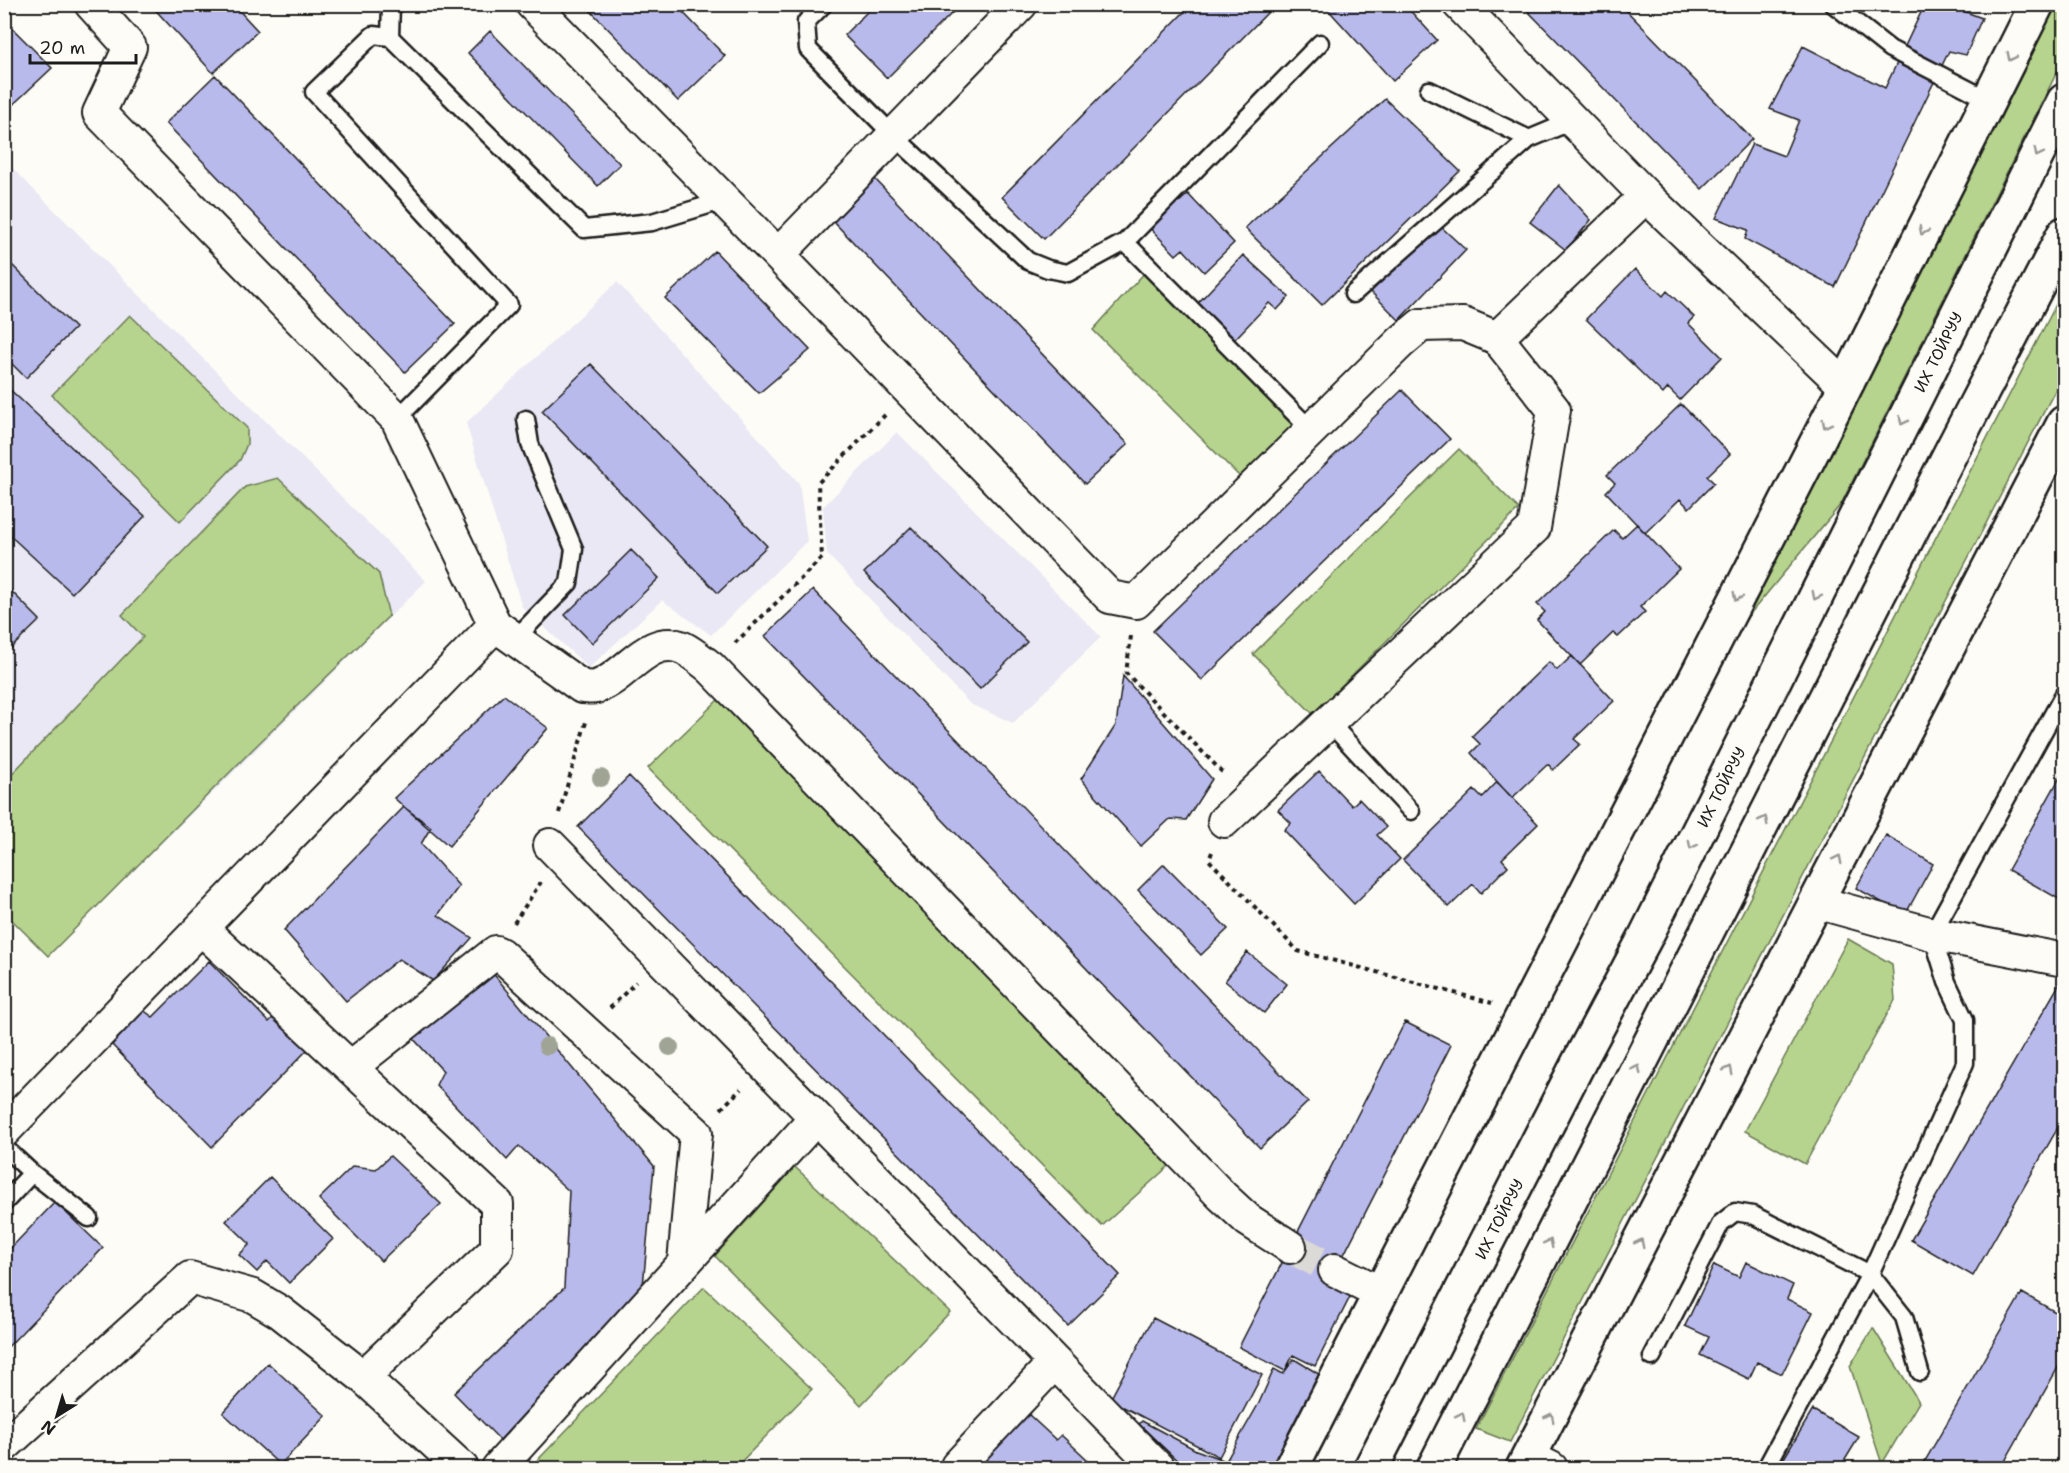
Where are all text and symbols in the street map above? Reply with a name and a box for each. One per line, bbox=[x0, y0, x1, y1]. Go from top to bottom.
scale bar bbox=[30, 27, 136, 65]
text: 20 m bbox=[39, 36, 85, 60]
one-way arrow bbox=[2007, 50, 2018, 61]
one-way arrow bbox=[2034, 147, 2046, 158]
one-way arrow bbox=[1919, 225, 1931, 236]
street label: ИХ ТОЙРУУ bbox=[1909, 308, 1968, 396]
one-way arrow bbox=[1899, 415, 1911, 426]
one-way arrow bbox=[1822, 418, 1833, 428]
one-way arrow bbox=[1812, 590, 1824, 601]
one-way arrow bbox=[1733, 591, 1744, 602]
street label: ИХ ТОЙРУУ bbox=[1692, 743, 1751, 831]
one-way arrow bbox=[1757, 816, 1768, 826]
one-way arrow bbox=[1687, 839, 1699, 850]
one-way arrow bbox=[1831, 855, 1842, 866]
one-way arrow bbox=[1630, 1064, 1642, 1075]
one-way arrow bbox=[1722, 1066, 1733, 1076]
street label: ИХ ТОЙРУУ bbox=[1470, 1175, 1529, 1263]
one-way arrow bbox=[1542, 1238, 1553, 1249]
one-way arrow bbox=[1633, 1239, 1644, 1250]
north arrow bbox=[27, 1386, 87, 1446]
one-way arrow bbox=[1453, 1412, 1465, 1423]
one-way arrow bbox=[1543, 1412, 1555, 1423]
text: N bbox=[37, 1415, 60, 1440]

